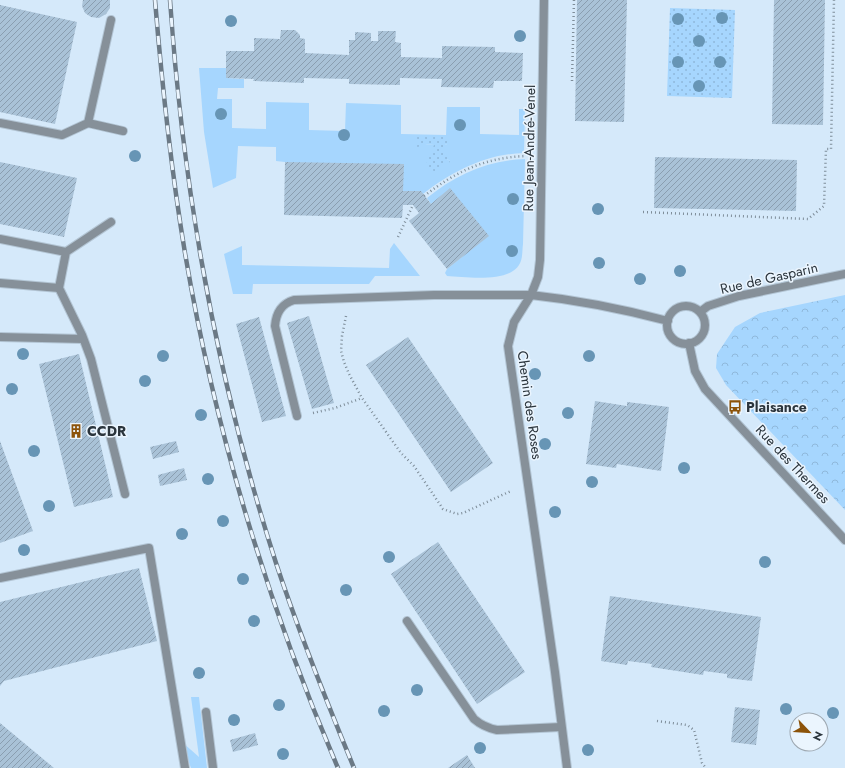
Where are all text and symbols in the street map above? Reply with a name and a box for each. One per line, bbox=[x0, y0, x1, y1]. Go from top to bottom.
street label: Rue Jean-André-Venel bbox=[518, 85, 540, 211]
street label: Rue de Gasparin bbox=[718, 257, 820, 299]
street label: Chemin des Roses bbox=[512, 349, 548, 461]
place label: Plaisance bbox=[746, 397, 807, 417]
bus stop icon: Plaisance bbox=[727, 399, 743, 415]
street label: Rue des Thermes bbox=[751, 420, 835, 508]
place label: CCDR bbox=[87, 421, 126, 441]
building icon: CCDR bbox=[68, 423, 84, 439]
north arrow bbox=[789, 712, 829, 752]
text: N bbox=[809, 729, 827, 744]

